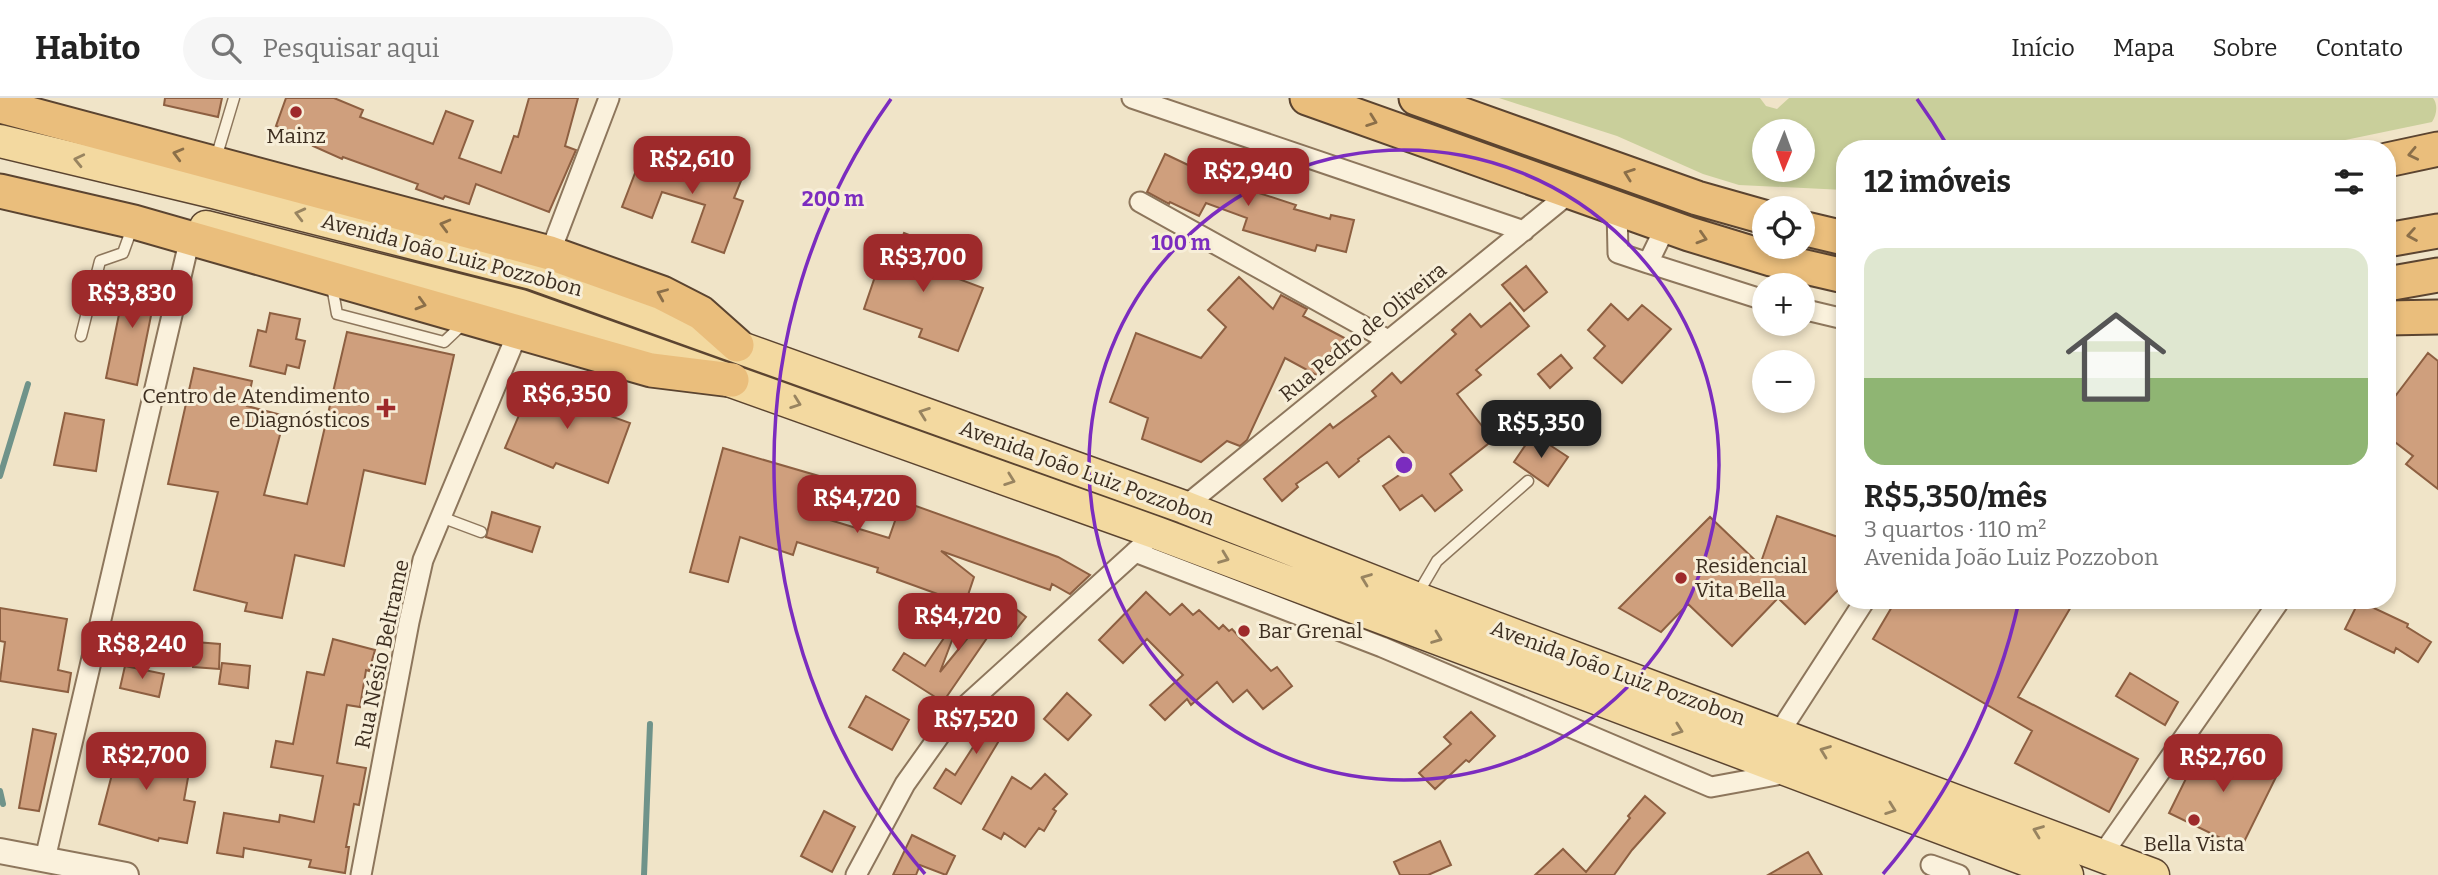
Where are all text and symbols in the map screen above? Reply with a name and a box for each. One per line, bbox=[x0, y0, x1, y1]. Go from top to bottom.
search box bbox=[183, 17, 673, 80]
text: Habito bbox=[35, 28, 141, 68]
icon: search bbox=[207, 29, 245, 67]
text: Pesquisar aqui bbox=[263, 33, 440, 64]
text: Início bbox=[2011, 34, 2075, 62]
text: Mapa bbox=[2113, 34, 2174, 62]
text: Sobre bbox=[2212, 34, 2277, 62]
text: Contato bbox=[2315, 34, 2403, 62]
marker: Mainz bbox=[288, 104, 304, 120]
one-way arrow bbox=[1365, 112, 1377, 126]
north arrow bbox=[1752, 119, 1815, 182]
map controls bbox=[1752, 119, 1815, 413]
place label: Mainz bbox=[266, 123, 326, 149]
pin: R$2,610 bbox=[627, 136, 757, 196]
text: R$2,610 bbox=[649, 145, 735, 173]
one-way arrow bbox=[2407, 146, 2419, 161]
one-way arrow bbox=[172, 148, 184, 162]
pin: R$2,940 bbox=[1183, 148, 1313, 208]
one-way arrow bbox=[73, 153, 85, 168]
text: R$2,940 bbox=[1203, 157, 1293, 185]
icon: filters bbox=[2330, 163, 2368, 201]
text: 12 imóveis bbox=[1864, 164, 2011, 200]
one-way arrow bbox=[1624, 168, 1636, 182]
text: 200 m bbox=[802, 186, 864, 212]
button: locate bbox=[1752, 196, 1815, 259]
one-way arrow bbox=[294, 208, 306, 222]
street label: Avenida João Luiz Pozzobon bbox=[319, 208, 585, 302]
one-way arrow bbox=[439, 219, 451, 234]
one-way arrow bbox=[2407, 227, 2418, 242]
one-way arrow bbox=[1695, 229, 1707, 244]
text: 100 m bbox=[1151, 230, 1211, 256]
pin: R$3,700 bbox=[858, 234, 988, 294]
text: R$3,700 bbox=[879, 243, 967, 271]
street label: Rua Pedro de Oliveira bbox=[1274, 256, 1452, 407]
pin: R$3,830 bbox=[67, 271, 197, 330]
button: + bbox=[1752, 273, 1815, 336]
text: R$3,830 bbox=[88, 279, 176, 307]
one-way arrow bbox=[656, 288, 668, 302]
icon: home bbox=[2053, 294, 2179, 420]
one-way arrow bbox=[415, 296, 427, 310]
button: − bbox=[1752, 350, 1815, 413]
pin: R$6,350 bbox=[502, 372, 632, 431]
text: R$6,350 bbox=[523, 380, 611, 408]
place label: Centro de Atendimento e Diagnósticos bbox=[142, 383, 370, 433]
one-way arrow bbox=[790, 395, 802, 409]
marker: Centro de Atendimento e Diagnósticos bbox=[376, 398, 396, 418]
pin: R$5,350 bbox=[1476, 400, 1606, 460]
one-way arrow bbox=[919, 407, 931, 421]
text: R$5,350 bbox=[1497, 409, 1585, 437]
street label: Avenida João Luiz Pozzobon bbox=[956, 415, 1218, 531]
centre of rings bbox=[1392, 453, 1416, 477]
one-way arrow bbox=[1004, 472, 1016, 486]
pin: R$4,720 bbox=[792, 476, 922, 535]
text: R$5,350/mês bbox=[1864, 479, 2047, 515]
text: R$4,720 bbox=[813, 484, 901, 512]
text: 3 quartos · 110 m² bbox=[1864, 515, 2046, 543]
text: Avenida João Luiz Pozzobon bbox=[1864, 543, 2158, 571]
one-way arrow bbox=[1218, 550, 1230, 564]
place label: Residencial Vita Bella bbox=[1695, 553, 1807, 603]
street label: Rua Nésio Beltrame bbox=[349, 557, 415, 751]
marker: Residencial Vita Bella bbox=[1673, 570, 1689, 586]
one-way arrow bbox=[1361, 573, 1373, 587]
pin: R$4,720 bbox=[893, 594, 1023, 653]
text: R$4,720 bbox=[914, 602, 1002, 630]
street label: Avenida João Luiz Pozzobon bbox=[1487, 615, 1749, 731]
place label: Bar Grenal bbox=[1258, 618, 1363, 644]
pin: R$8,240 bbox=[77, 622, 207, 681]
marker: Bar Grenal bbox=[1236, 623, 1252, 639]
text: R$8,240 bbox=[97, 630, 187, 658]
one-way arrow bbox=[1431, 630, 1443, 644]
pin: R$7,520 bbox=[911, 696, 1041, 756]
text: R$7,520 bbox=[934, 705, 1018, 733]
one-way arrow bbox=[1672, 722, 1684, 736]
pin: R$2,700 bbox=[81, 732, 211, 792]
pin: R$2,760 bbox=[2158, 734, 2288, 794]
text: R$2,700 bbox=[102, 741, 190, 769]
text: R$2,760 bbox=[2180, 743, 2266, 771]
one-way arrow bbox=[1819, 745, 1832, 759]
one-way arrow bbox=[1885, 801, 1897, 815]
marker: Bella Vista bbox=[2186, 812, 2202, 828]
one-way arrow bbox=[2032, 826, 2044, 840]
place label: Bella Vista bbox=[2143, 831, 2245, 857]

